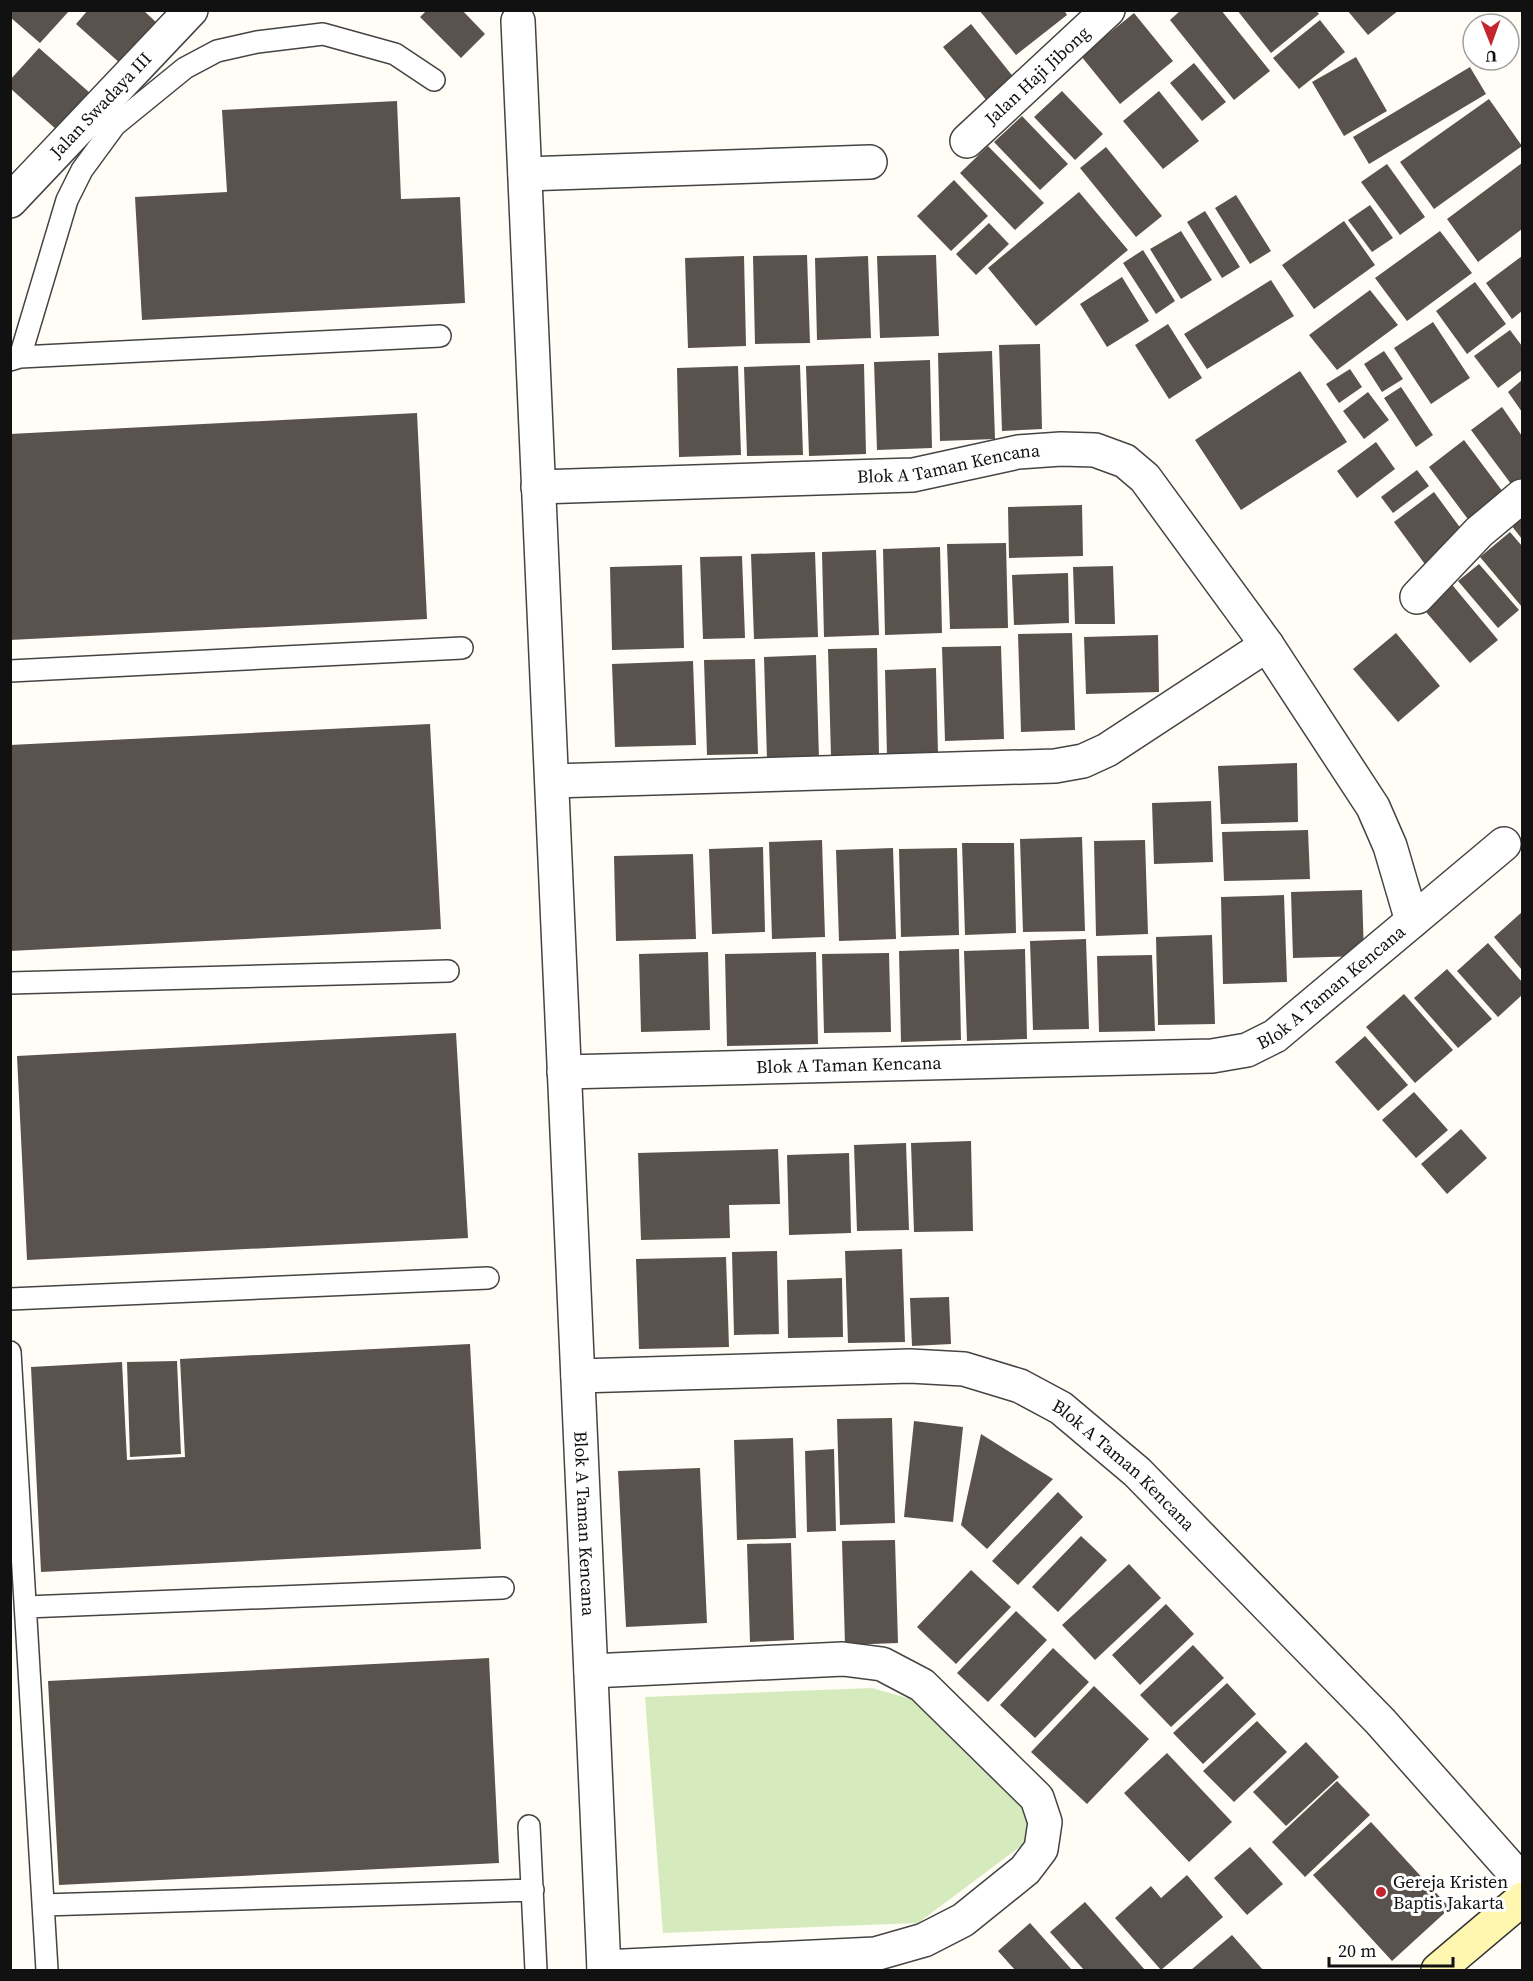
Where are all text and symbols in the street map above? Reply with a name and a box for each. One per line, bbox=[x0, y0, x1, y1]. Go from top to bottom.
north arrow bbox=[1461, 12, 1521, 72]
street label: Jalan Haji Jibong bbox=[978, 20, 1095, 131]
street label: Jalan Swadaya III bbox=[43, 46, 157, 164]
text: U bbox=[1485, 46, 1497, 68]
street label: Blok A Taman Kencana bbox=[857, 437, 1042, 489]
street label: Blok A Taman Kencana bbox=[1252, 918, 1411, 1055]
street label: Blok A Taman Kencana bbox=[756, 1050, 943, 1079]
street label: Blok A Taman Kencana bbox=[1048, 1393, 1201, 1537]
street label: Blok A Taman Kencana bbox=[568, 1430, 601, 1618]
place label: Gereja Kristen Baptis Jakarta bbox=[1393, 1869, 1508, 1915]
marker: Gereja Kristen Baptis Jakarta bbox=[1374, 1885, 1388, 1899]
scale bar bbox=[1329, 1930, 1454, 1968]
text: 20 m bbox=[1338, 1938, 1376, 1963]

